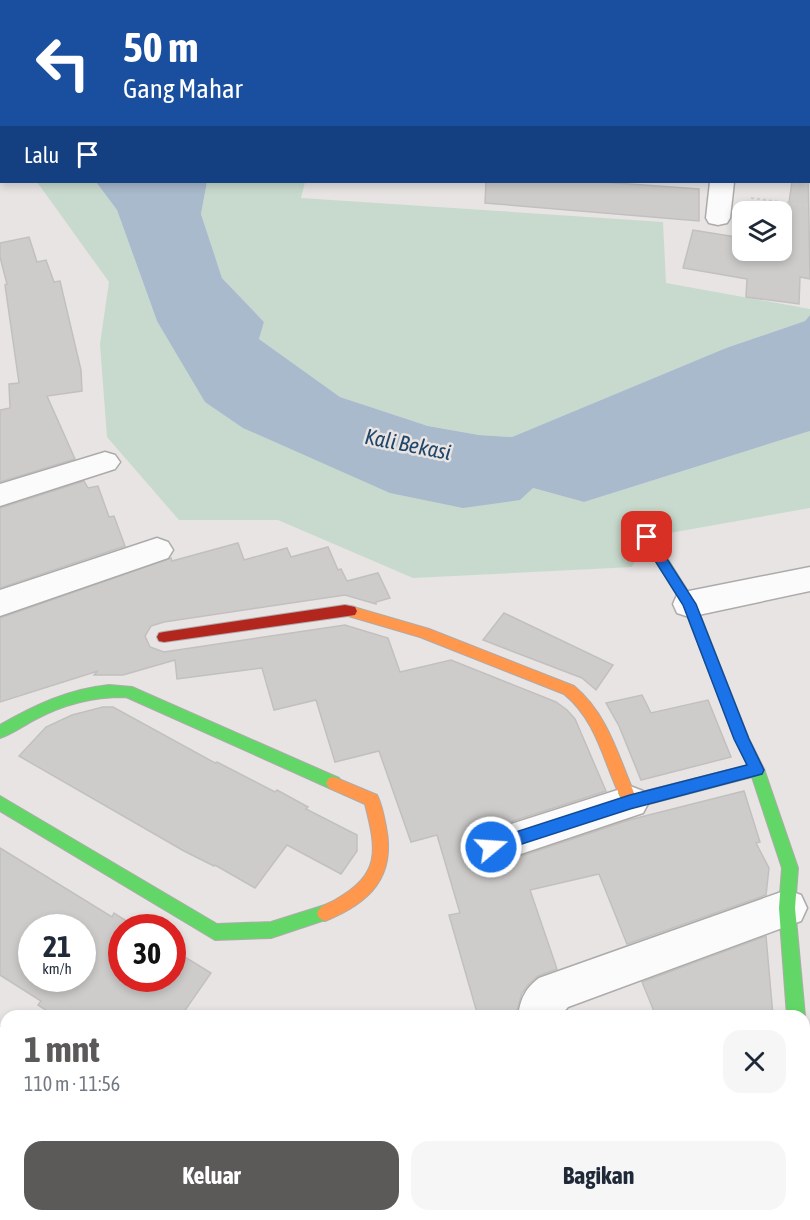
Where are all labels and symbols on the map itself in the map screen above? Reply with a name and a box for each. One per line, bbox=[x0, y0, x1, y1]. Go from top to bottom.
water label: Kali Bekasi bbox=[363, 423, 453, 465]
pin bbox=[621, 511, 672, 562]
position arrow bbox=[459, 815, 523, 879]
speed limit sign: 30 bbox=[108, 914, 186, 992]

